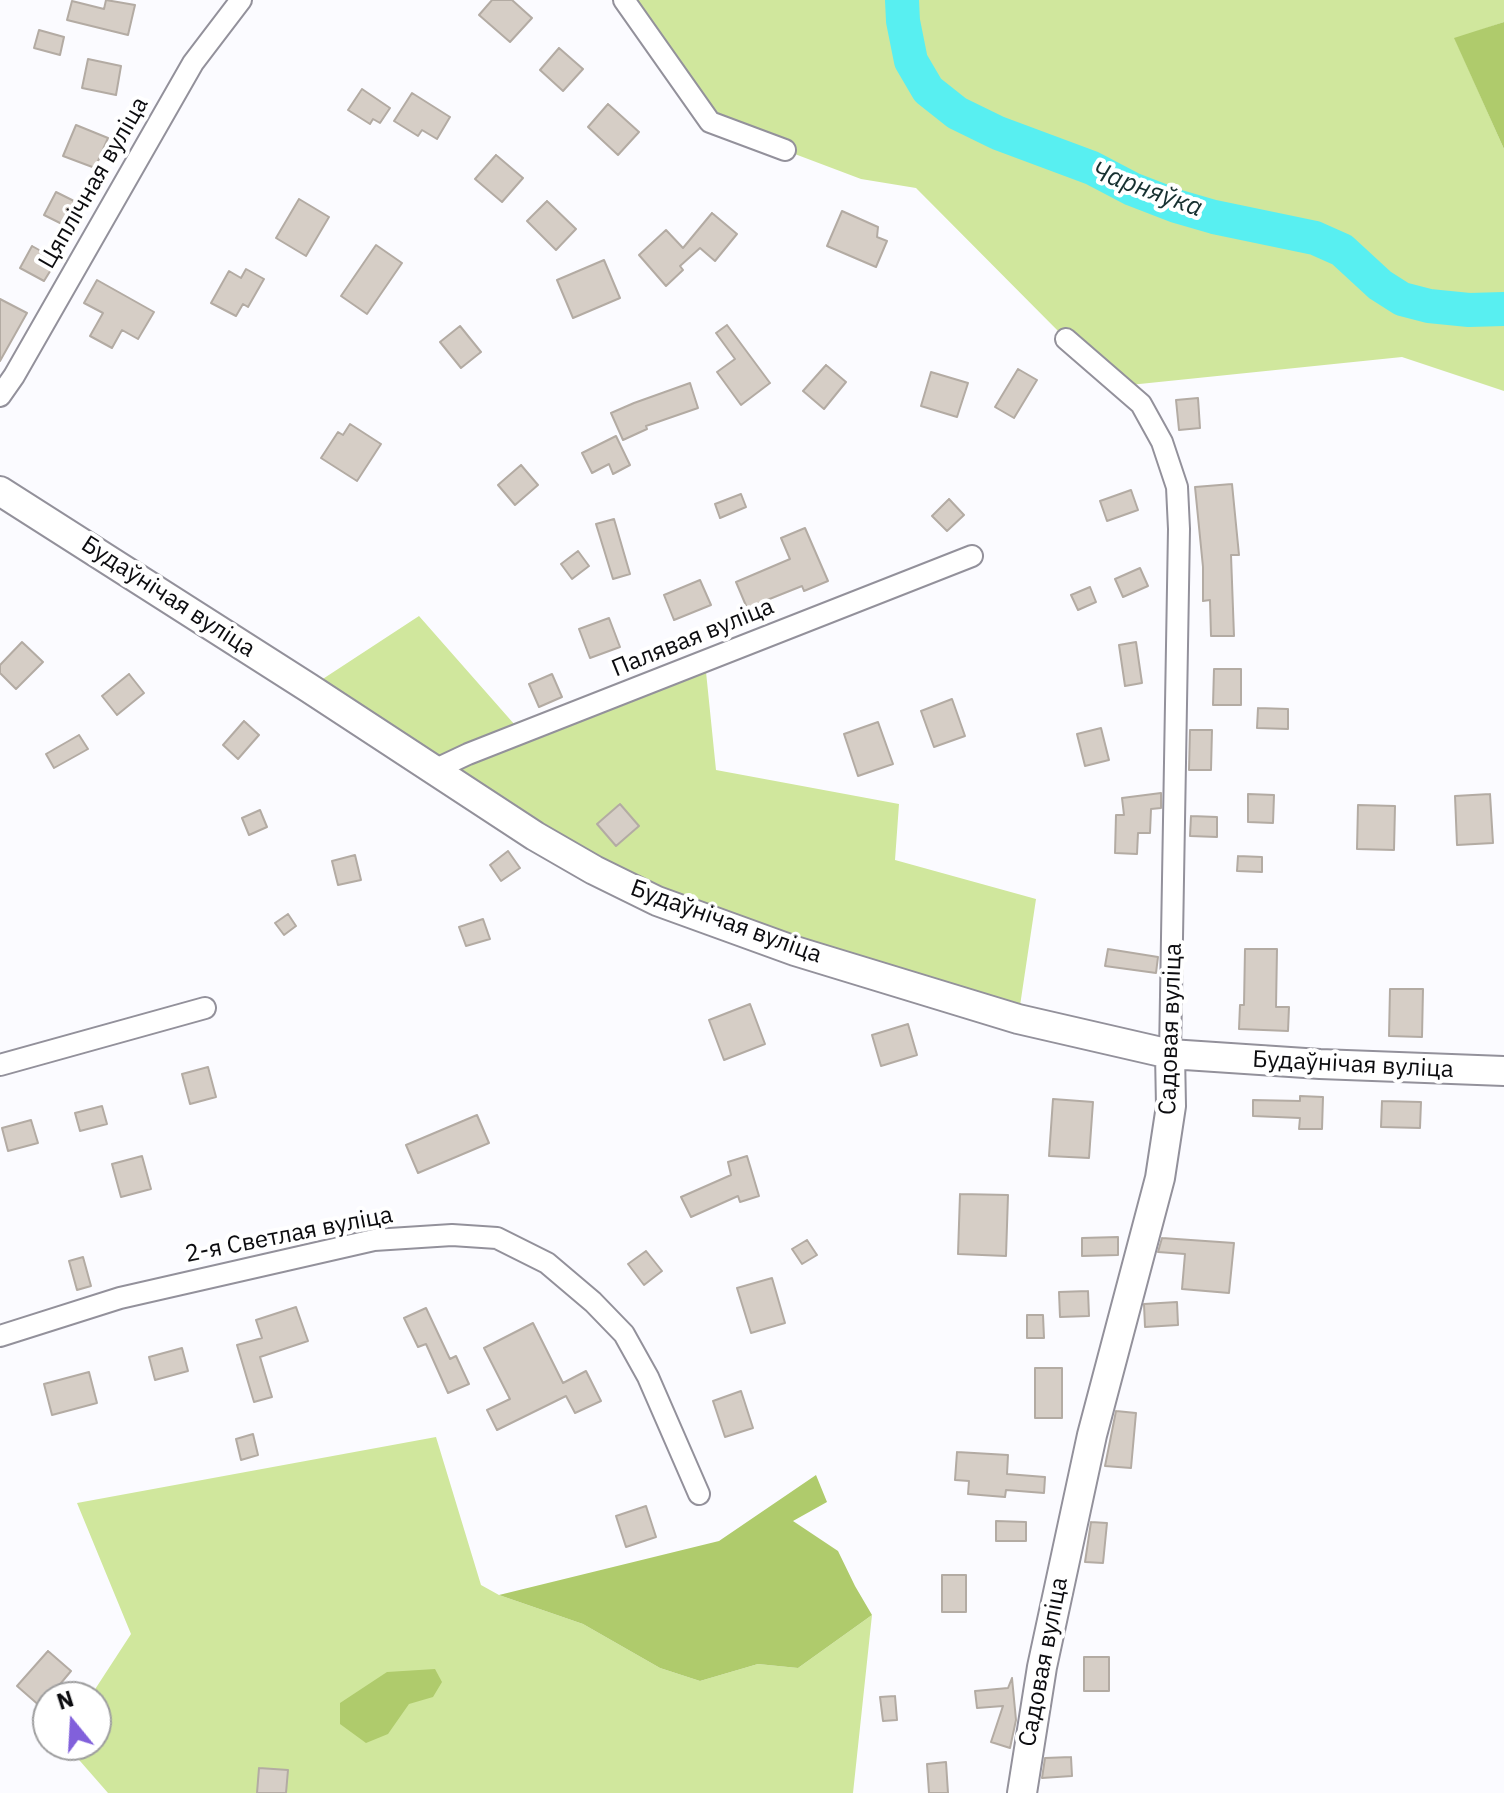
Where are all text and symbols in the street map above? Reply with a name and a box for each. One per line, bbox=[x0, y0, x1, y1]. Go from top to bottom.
street label: Цяплічная вуліца bbox=[33, 92, 155, 274]
water label: Чарняўка bbox=[1087, 156, 1207, 224]
street label: Будаўнічая вуліца bbox=[76, 530, 260, 664]
street label: Палявая вуліца bbox=[608, 592, 778, 684]
street label: Будаўнічая вуліца bbox=[626, 874, 826, 970]
street label: Садовая вуліца bbox=[1154, 942, 1188, 1116]
street label: Будаўнічая вуліца bbox=[1252, 1045, 1454, 1085]
street label: 2-я Светлая вуліца bbox=[183, 1201, 395, 1269]
street label: Садовая вуліца bbox=[1013, 1575, 1075, 1749]
north arrow bbox=[32, 1681, 112, 1761]
text: N bbox=[53, 1683, 77, 1716]

